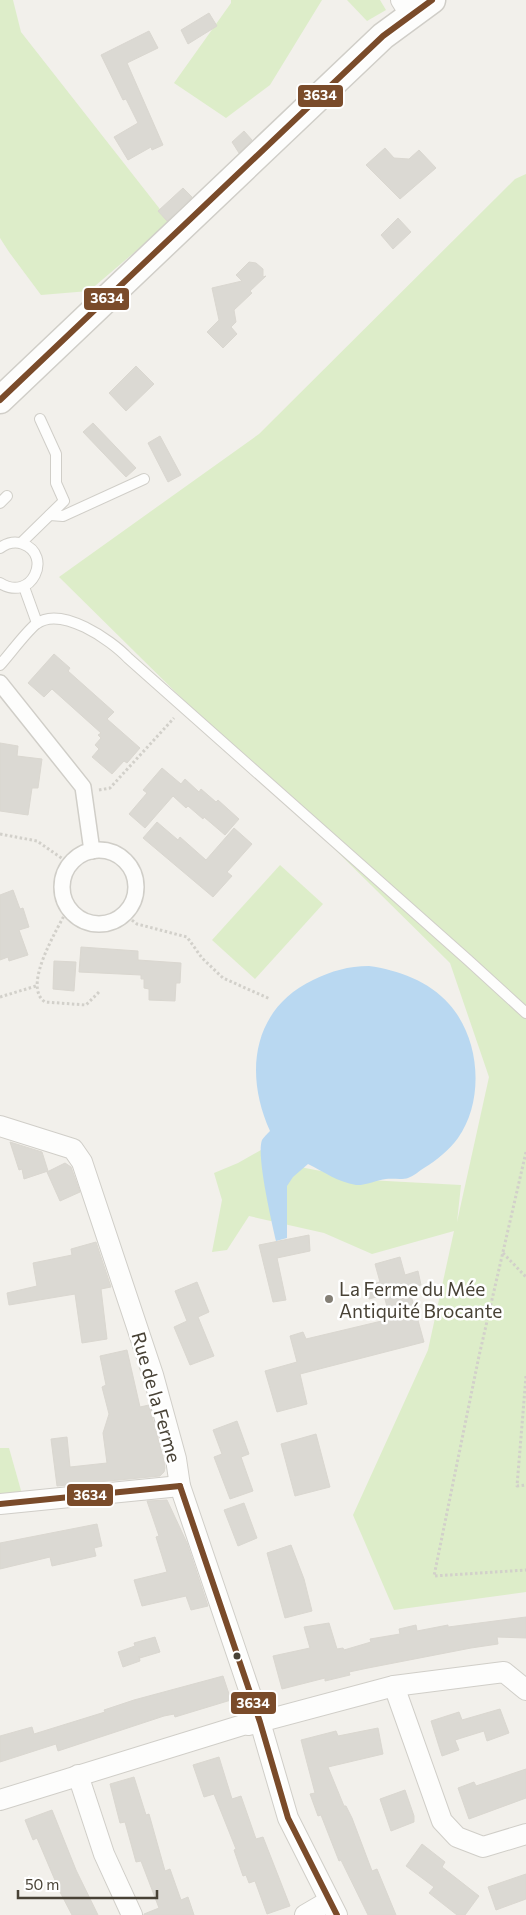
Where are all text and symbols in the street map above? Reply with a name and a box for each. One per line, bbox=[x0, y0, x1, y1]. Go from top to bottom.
line badge: 3634 bbox=[297, 84, 344, 108]
text: 3634 bbox=[303, 86, 337, 103]
line badge: 3634 bbox=[83, 287, 130, 311]
text: 3634 bbox=[90, 289, 124, 306]
place label: La Ferme du Mée Antiquité Brocante bbox=[339, 1277, 502, 1322]
marker: La Ferme du Mée Antiquité Brocante bbox=[323, 1293, 335, 1305]
street label: Rue de la Ferme bbox=[127, 1329, 187, 1465]
line badge: 3634 bbox=[66, 1483, 114, 1507]
text: 3634 bbox=[73, 1486, 107, 1503]
unlabelled marker bbox=[232, 1651, 242, 1661]
line badge: 3634 bbox=[230, 1691, 277, 1715]
text: 3634 bbox=[236, 1694, 270, 1711]
scale bar bbox=[18, 1868, 156, 1900]
text: 50 m bbox=[25, 1875, 59, 1893]

